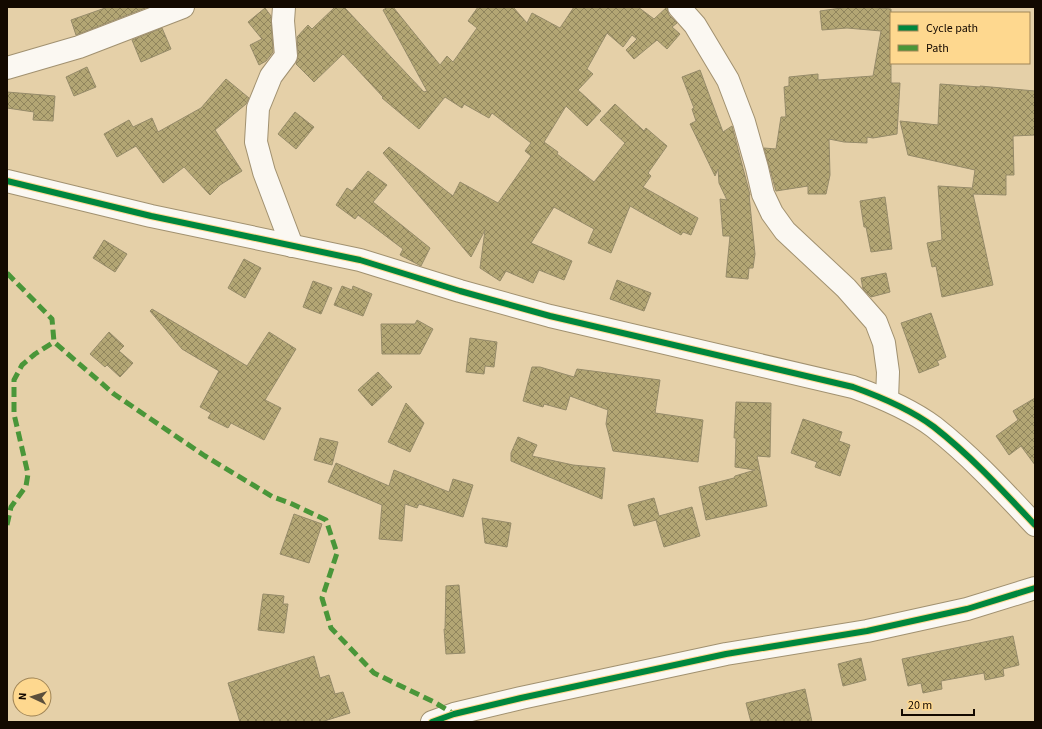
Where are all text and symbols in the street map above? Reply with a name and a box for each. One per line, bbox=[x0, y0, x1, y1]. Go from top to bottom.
legend bbox=[890, 12, 1030, 64]
text: Cycle path bbox=[926, 20, 978, 37]
text: Path bbox=[926, 40, 949, 57]
north arrow bbox=[12, 677, 52, 717]
scale bar bbox=[902, 691, 974, 717]
text: N bbox=[15, 692, 30, 701]
text: 20 m bbox=[908, 697, 932, 714]

